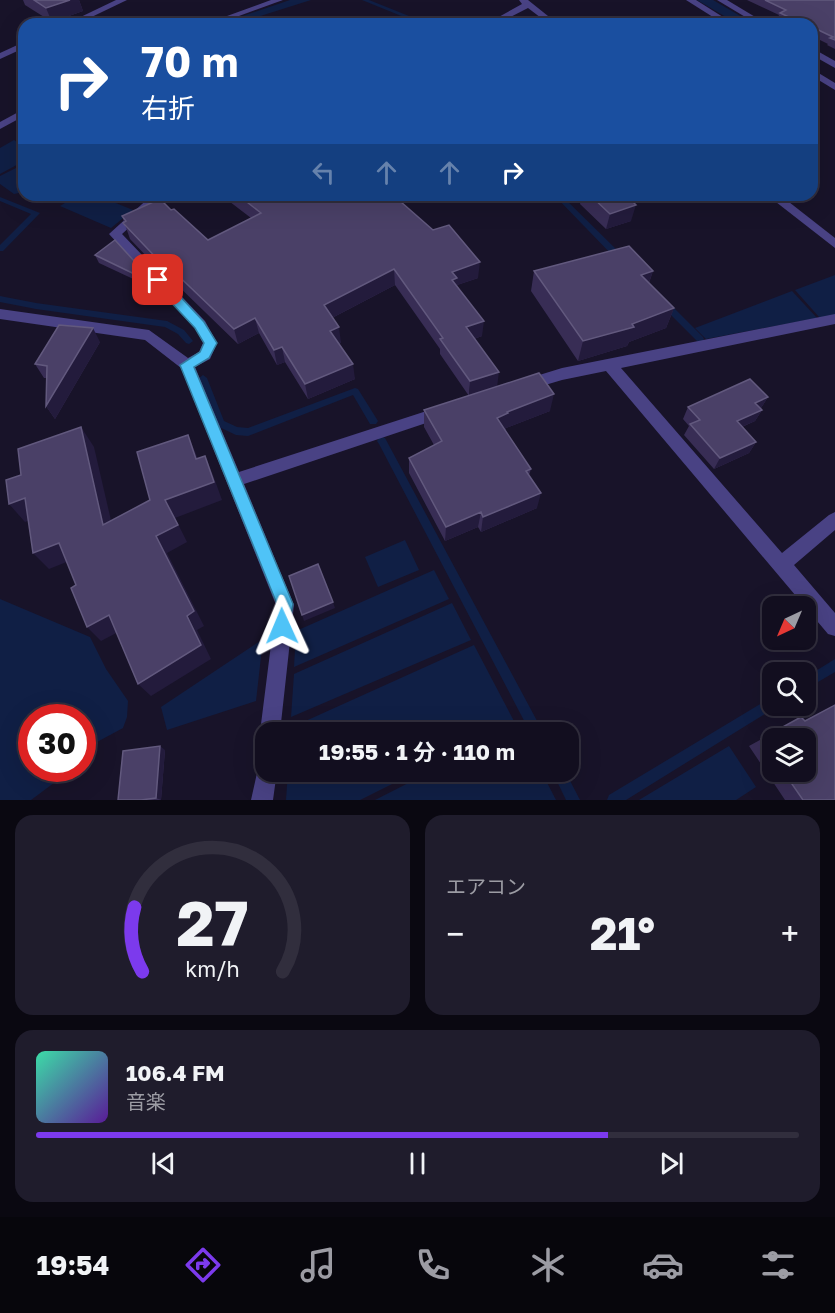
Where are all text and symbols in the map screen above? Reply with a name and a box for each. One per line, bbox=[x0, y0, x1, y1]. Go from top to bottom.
text: 70 m bbox=[141, 36, 238, 86]
icon: right bbox=[42, 42, 120, 120]
text: 右折 bbox=[141, 92, 195, 124]
icon: left bbox=[307, 156, 340, 189]
icon: ahead bbox=[370, 156, 403, 189]
icon: ahead bbox=[433, 156, 466, 189]
icon: right bbox=[496, 156, 529, 189]
pin bbox=[132, 254, 183, 305]
icon: arrive bbox=[141, 263, 174, 296]
position arrow bbox=[250, 594, 314, 658]
north arrow bbox=[762, 596, 816, 650]
map controls bbox=[762, 596, 816, 782]
button: search bbox=[762, 662, 816, 716]
speed limit sign: 30 bbox=[18, 704, 96, 782]
button: layers bbox=[762, 728, 816, 782]
text: 19:55 · 1 分 · 110 m bbox=[319, 738, 515, 765]
text: エアコン bbox=[446, 874, 526, 898]
text: 27 bbox=[176, 885, 249, 960]
text: 21° bbox=[590, 906, 655, 960]
text: − bbox=[446, 914, 464, 953]
text: + bbox=[781, 914, 799, 953]
text: km/h bbox=[185, 956, 240, 982]
text: 106.4 FM bbox=[126, 1059, 225, 1086]
text: 音楽 bbox=[126, 1089, 166, 1113]
icon: previous bbox=[147, 1147, 180, 1180]
icon: pause bbox=[401, 1147, 434, 1180]
icon: next bbox=[655, 1147, 688, 1180]
icon: directions bbox=[182, 1244, 224, 1286]
icon: music bbox=[297, 1244, 339, 1286]
icon: phone bbox=[412, 1244, 454, 1286]
icon: climate bbox=[527, 1244, 569, 1286]
icon: car bbox=[642, 1244, 684, 1286]
icon: filters bbox=[757, 1244, 799, 1286]
text: 19:54 bbox=[36, 1249, 109, 1281]

